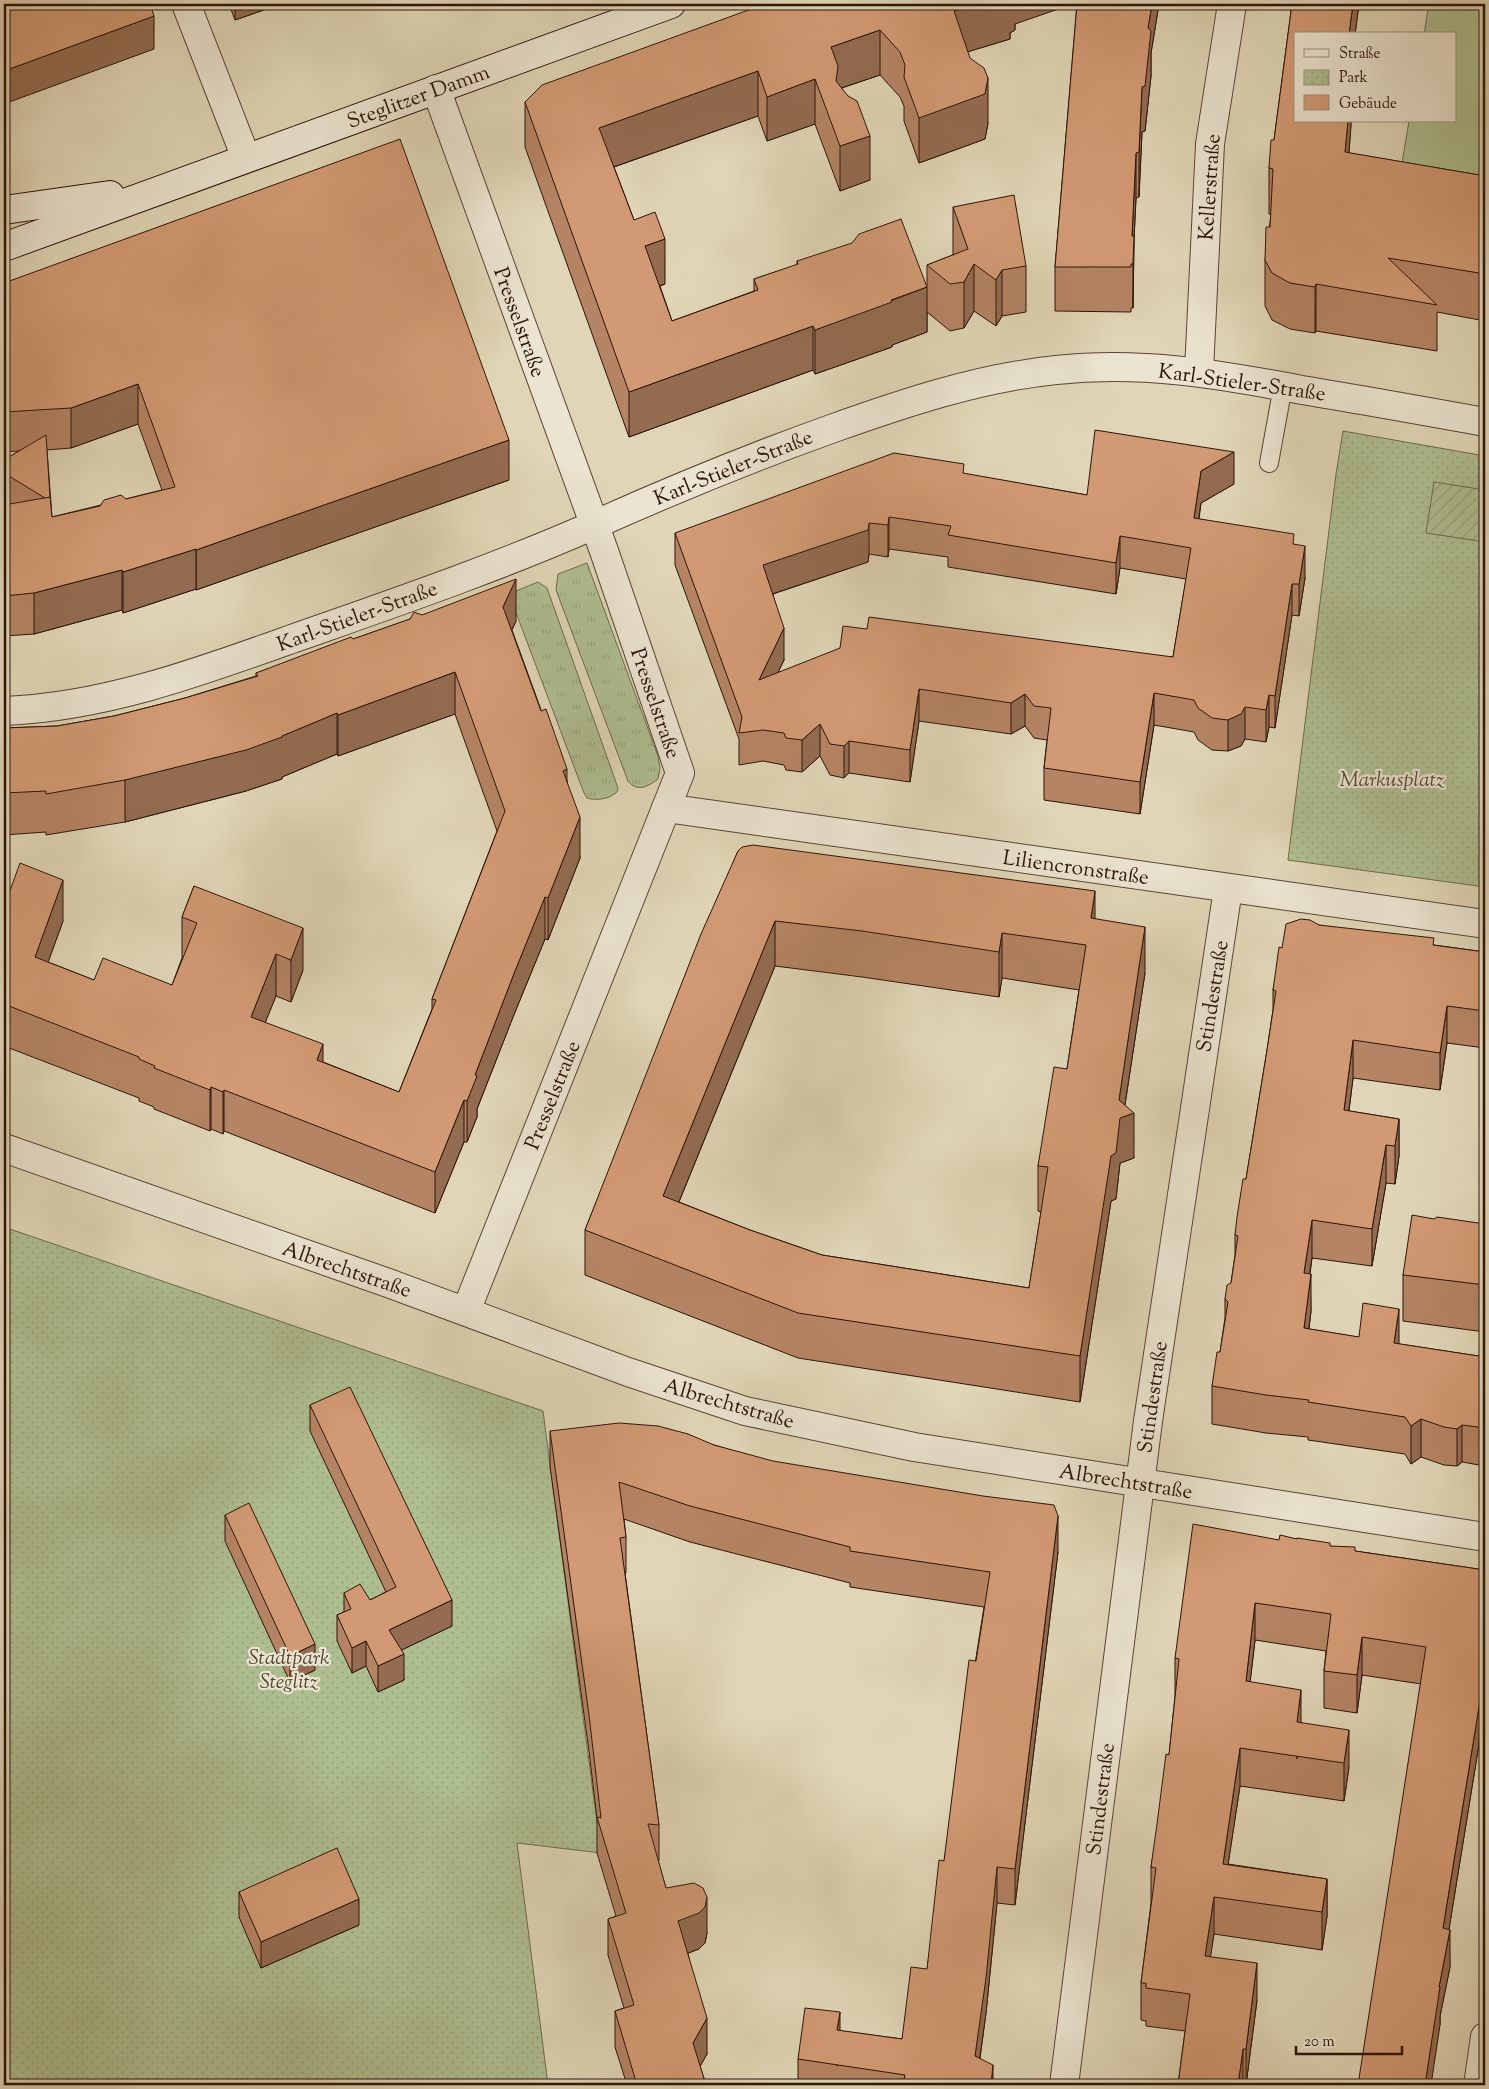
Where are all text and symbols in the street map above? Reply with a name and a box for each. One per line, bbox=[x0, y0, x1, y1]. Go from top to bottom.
legend bbox=[1294, 32, 1456, 122]
text: Straße bbox=[1339, 44, 1381, 65]
street label: Steglitzer Damm bbox=[343, 58, 494, 138]
text: Park bbox=[1339, 68, 1368, 89]
text: Gebäude bbox=[1339, 94, 1397, 115]
street label: Kellerstraße bbox=[1192, 133, 1230, 242]
street label: Presselstraße bbox=[484, 263, 552, 382]
street label: Karl-Stieler-Straße bbox=[1156, 357, 1327, 411]
street label: Karl-Stieler-Straße bbox=[650, 423, 818, 514]
street label: Karl-Stieler-Straße bbox=[273, 575, 442, 661]
street label: Presselstraße bbox=[621, 644, 687, 763]
park label: Markusplatz bbox=[1339, 766, 1445, 796]
street label: Liliencronstraße bbox=[1001, 844, 1151, 894]
street label: Stindestraße bbox=[1190, 938, 1238, 1055]
street label: Presselstraße bbox=[518, 1037, 589, 1155]
street label: Albrechtstraße bbox=[278, 1235, 415, 1307]
street label: Stindestraße bbox=[1131, 1339, 1177, 1455]
street label: Albrechtstraße bbox=[660, 1372, 797, 1438]
street label: Albrechtstraße bbox=[1057, 1458, 1195, 1508]
park label: Stadtpark Steglitz bbox=[249, 1644, 330, 1698]
street label: Stindestraße bbox=[1080, 1741, 1124, 1857]
scale bar bbox=[1296, 2024, 1403, 2056]
text: 20 m bbox=[1304, 2032, 1335, 2053]

